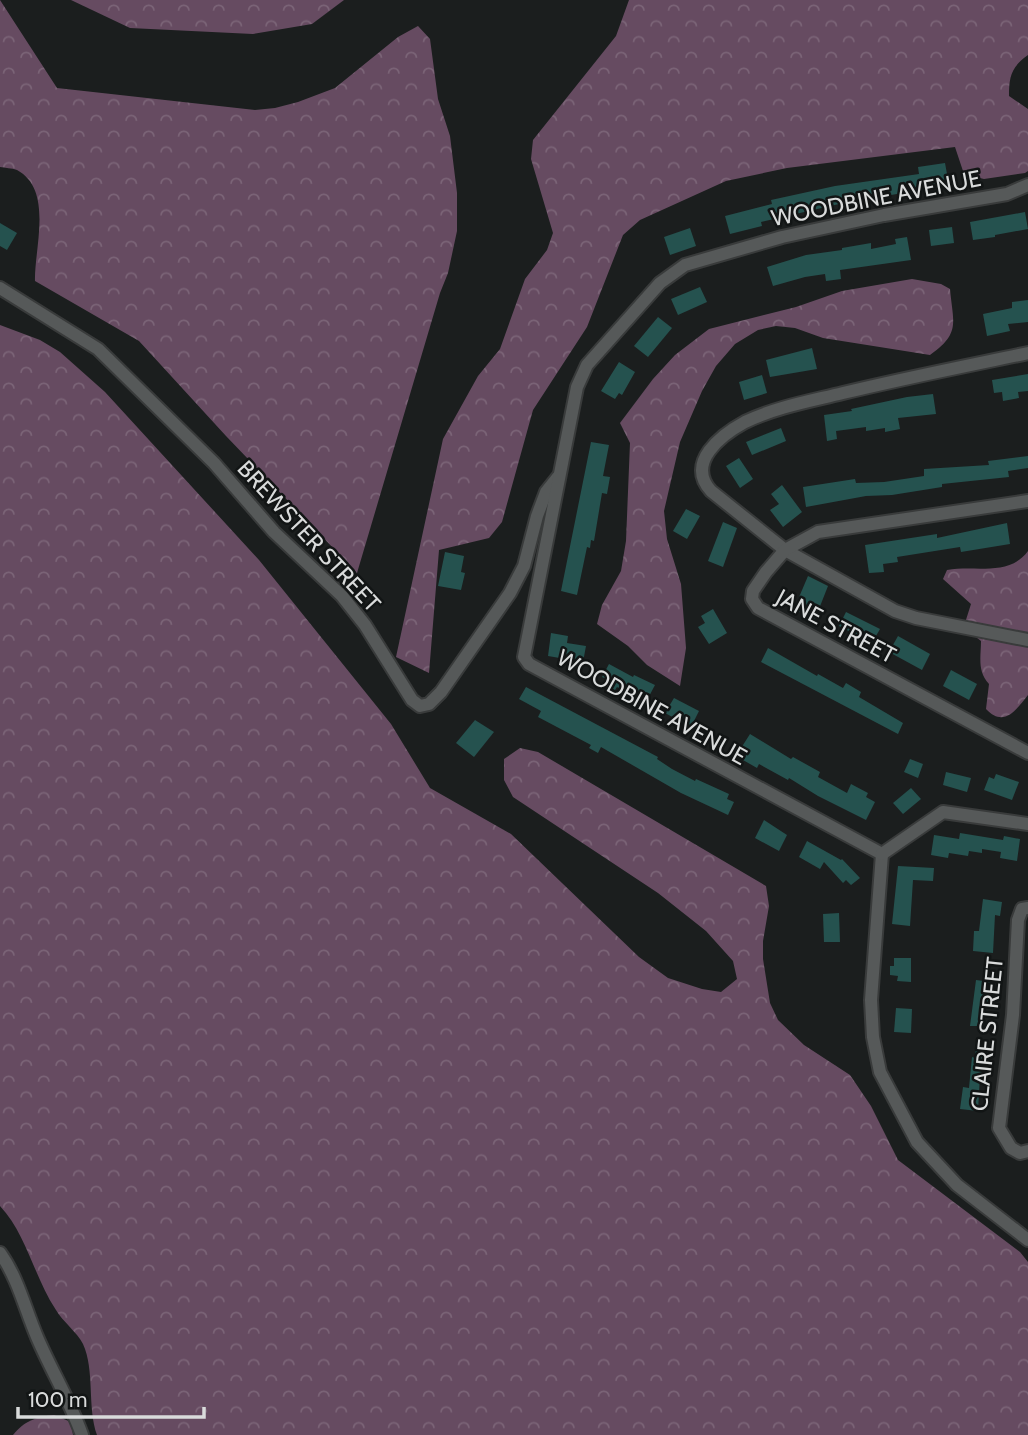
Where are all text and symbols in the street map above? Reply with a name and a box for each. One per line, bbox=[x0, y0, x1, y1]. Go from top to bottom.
street label: WOODBINE AVENUE bbox=[769, 164, 983, 232]
street label: BREWSTER STREET bbox=[232, 454, 386, 618]
street label: JANE STREET bbox=[771, 582, 901, 669]
street label: WOODBINE AVENUE bbox=[552, 643, 752, 771]
street label: CLAIRE STREET bbox=[965, 956, 1009, 1112]
scale bar bbox=[18, 1376, 203, 1420]
text: 100 m bbox=[28, 1387, 87, 1412]

